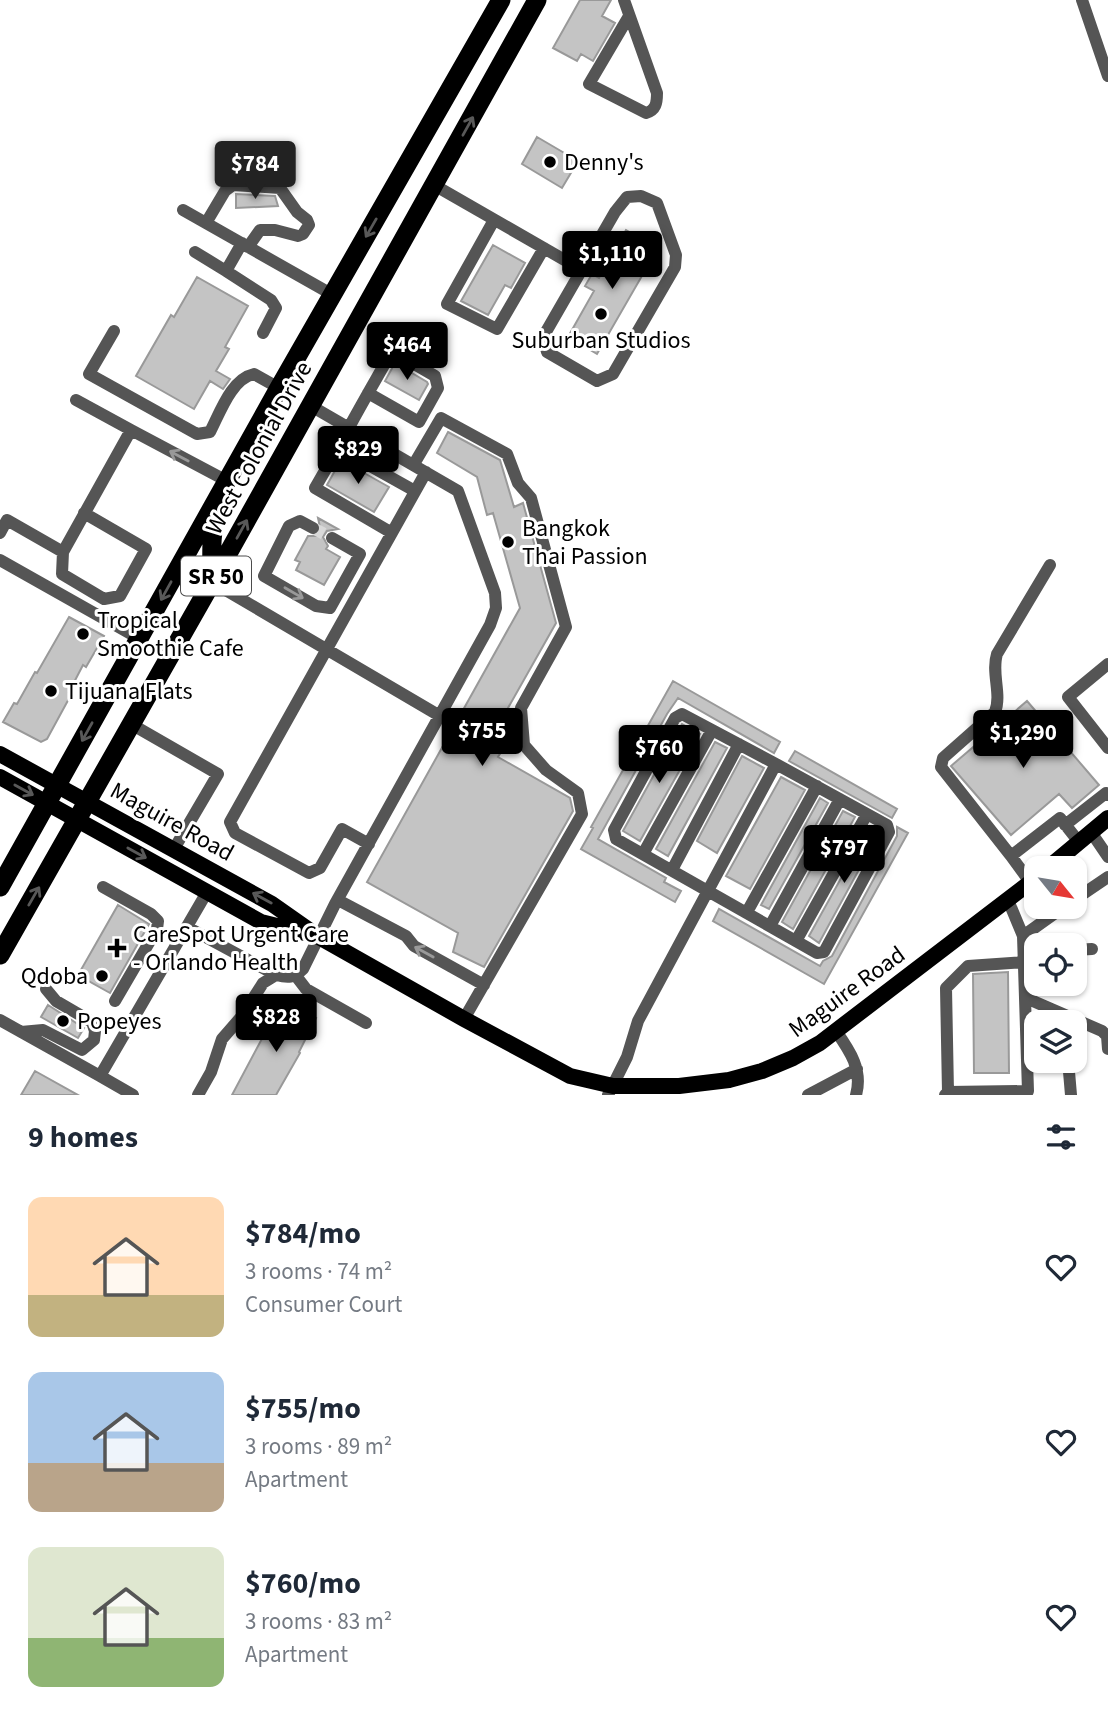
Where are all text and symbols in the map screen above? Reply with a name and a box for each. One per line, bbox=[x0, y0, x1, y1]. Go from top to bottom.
one-way arrow bbox=[461, 116, 475, 136]
pin: $784 bbox=[214, 142, 296, 201]
place label: Denny's bbox=[564, 145, 644, 180]
text: $784 bbox=[231, 147, 279, 180]
marker: Denny's bbox=[542, 154, 558, 170]
one-way arrow bbox=[364, 218, 378, 238]
pin: $1,110 bbox=[555, 232, 669, 291]
text: $1,110 bbox=[578, 237, 646, 270]
marker: Suburban Studios bbox=[593, 306, 609, 322]
pin: $464 bbox=[366, 322, 448, 382]
place label: Suburban Studios bbox=[511, 323, 691, 358]
text: $464 bbox=[383, 328, 431, 361]
street label: West Colonial Drive bbox=[197, 355, 321, 541]
pin: $829 bbox=[317, 426, 399, 486]
text: $829 bbox=[334, 432, 382, 465]
one-way arrow bbox=[169, 449, 190, 462]
place label: Bangkok Thai Passion bbox=[522, 511, 648, 574]
one-way arrow bbox=[236, 519, 249, 540]
marker: Bangkok Thai Passion bbox=[500, 534, 516, 550]
road number: SR 50 bbox=[181, 556, 251, 596]
one-way arrow bbox=[159, 580, 173, 600]
one-way arrow bbox=[284, 586, 304, 600]
place label: Tropical Smoothie Cafe bbox=[97, 603, 244, 666]
marker: Tropical Smoothie Cafe bbox=[75, 626, 91, 642]
place label: Tijuana Flats bbox=[65, 674, 193, 709]
marker: Tijuana Flats bbox=[43, 683, 59, 699]
pin: $755 bbox=[441, 708, 523, 768]
pin: $1,290 bbox=[966, 710, 1080, 770]
text: $755 bbox=[458, 714, 506, 747]
text: $1,290 bbox=[989, 716, 1057, 749]
one-way arrow bbox=[80, 722, 94, 742]
pin: $760 bbox=[618, 726, 700, 785]
text: $760 bbox=[635, 731, 683, 764]
street label: Maguire Road bbox=[104, 774, 240, 870]
one-way arrow bbox=[13, 783, 33, 797]
pin: $797 bbox=[803, 826, 885, 885]
text: $797 bbox=[820, 831, 868, 864]
one-way arrow bbox=[126, 846, 146, 860]
north arrow bbox=[1024, 856, 1087, 919]
map controls bbox=[1024, 856, 1087, 1073]
one-way arrow bbox=[27, 886, 41, 906]
one-way arrow bbox=[253, 891, 273, 905]
place label: CareSpot Urgent Care - Orlando Health bbox=[133, 917, 349, 980]
button: locate bbox=[1024, 933, 1087, 996]
marker: CareSpot Urgent Care - Orlando Health bbox=[107, 938, 127, 958]
street label: Maguire Road bbox=[781, 938, 913, 1046]
one-way arrow bbox=[415, 945, 435, 959]
place label: Qdoba bbox=[21, 959, 88, 994]
marker: Qdoba bbox=[94, 968, 110, 984]
pin: $828 bbox=[235, 995, 317, 1054]
text: $828 bbox=[252, 1000, 300, 1033]
place label: Popeyes bbox=[77, 1004, 161, 1039]
button: layers bbox=[1024, 1010, 1087, 1073]
marker: Popeyes bbox=[55, 1013, 71, 1029]
text: 9 homes bbox=[28, 1116, 138, 1159]
icon: filters bbox=[1042, 1118, 1080, 1156]
text: $784/mo bbox=[245, 1212, 361, 1255]
icon: home bbox=[84, 1225, 168, 1309]
icon: heart bbox=[1042, 1248, 1080, 1286]
text: 3 rooms · 74 m² bbox=[245, 1255, 392, 1288]
text: Consumer Court bbox=[245, 1288, 402, 1321]
text: $755/mo bbox=[245, 1387, 361, 1430]
icon: home bbox=[84, 1400, 168, 1484]
icon: heart bbox=[1042, 1423, 1080, 1461]
text: 3 rooms · 89 m² bbox=[245, 1430, 392, 1463]
text: Apartment bbox=[245, 1463, 348, 1496]
text: $760/mo bbox=[245, 1562, 361, 1605]
icon: home bbox=[84, 1575, 168, 1659]
icon: heart bbox=[1042, 1598, 1080, 1636]
text: 3 rooms · 83 m² bbox=[245, 1605, 392, 1638]
text: Apartment bbox=[245, 1638, 348, 1671]

